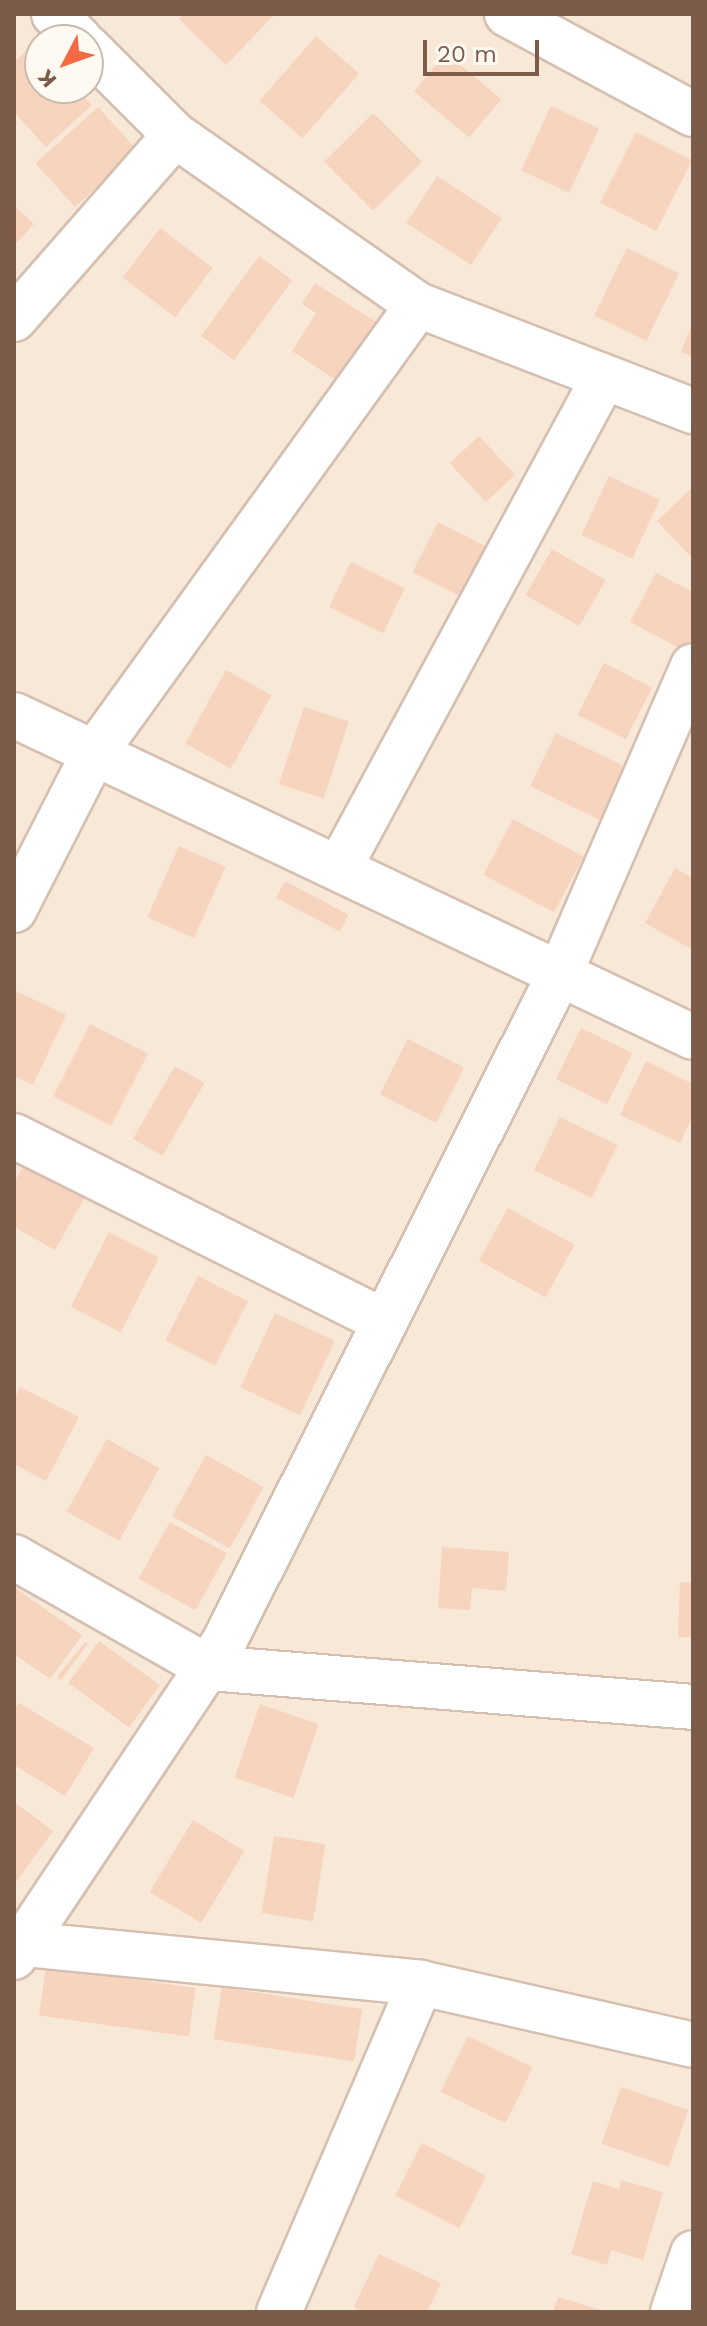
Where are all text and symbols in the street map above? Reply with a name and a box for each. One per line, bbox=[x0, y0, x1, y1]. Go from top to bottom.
north arrow bbox=[24, 24, 104, 104]
scale bar bbox=[427, 24, 543, 74]
text: 20 m bbox=[437, 40, 497, 68]
text: K bbox=[33, 65, 61, 93]

